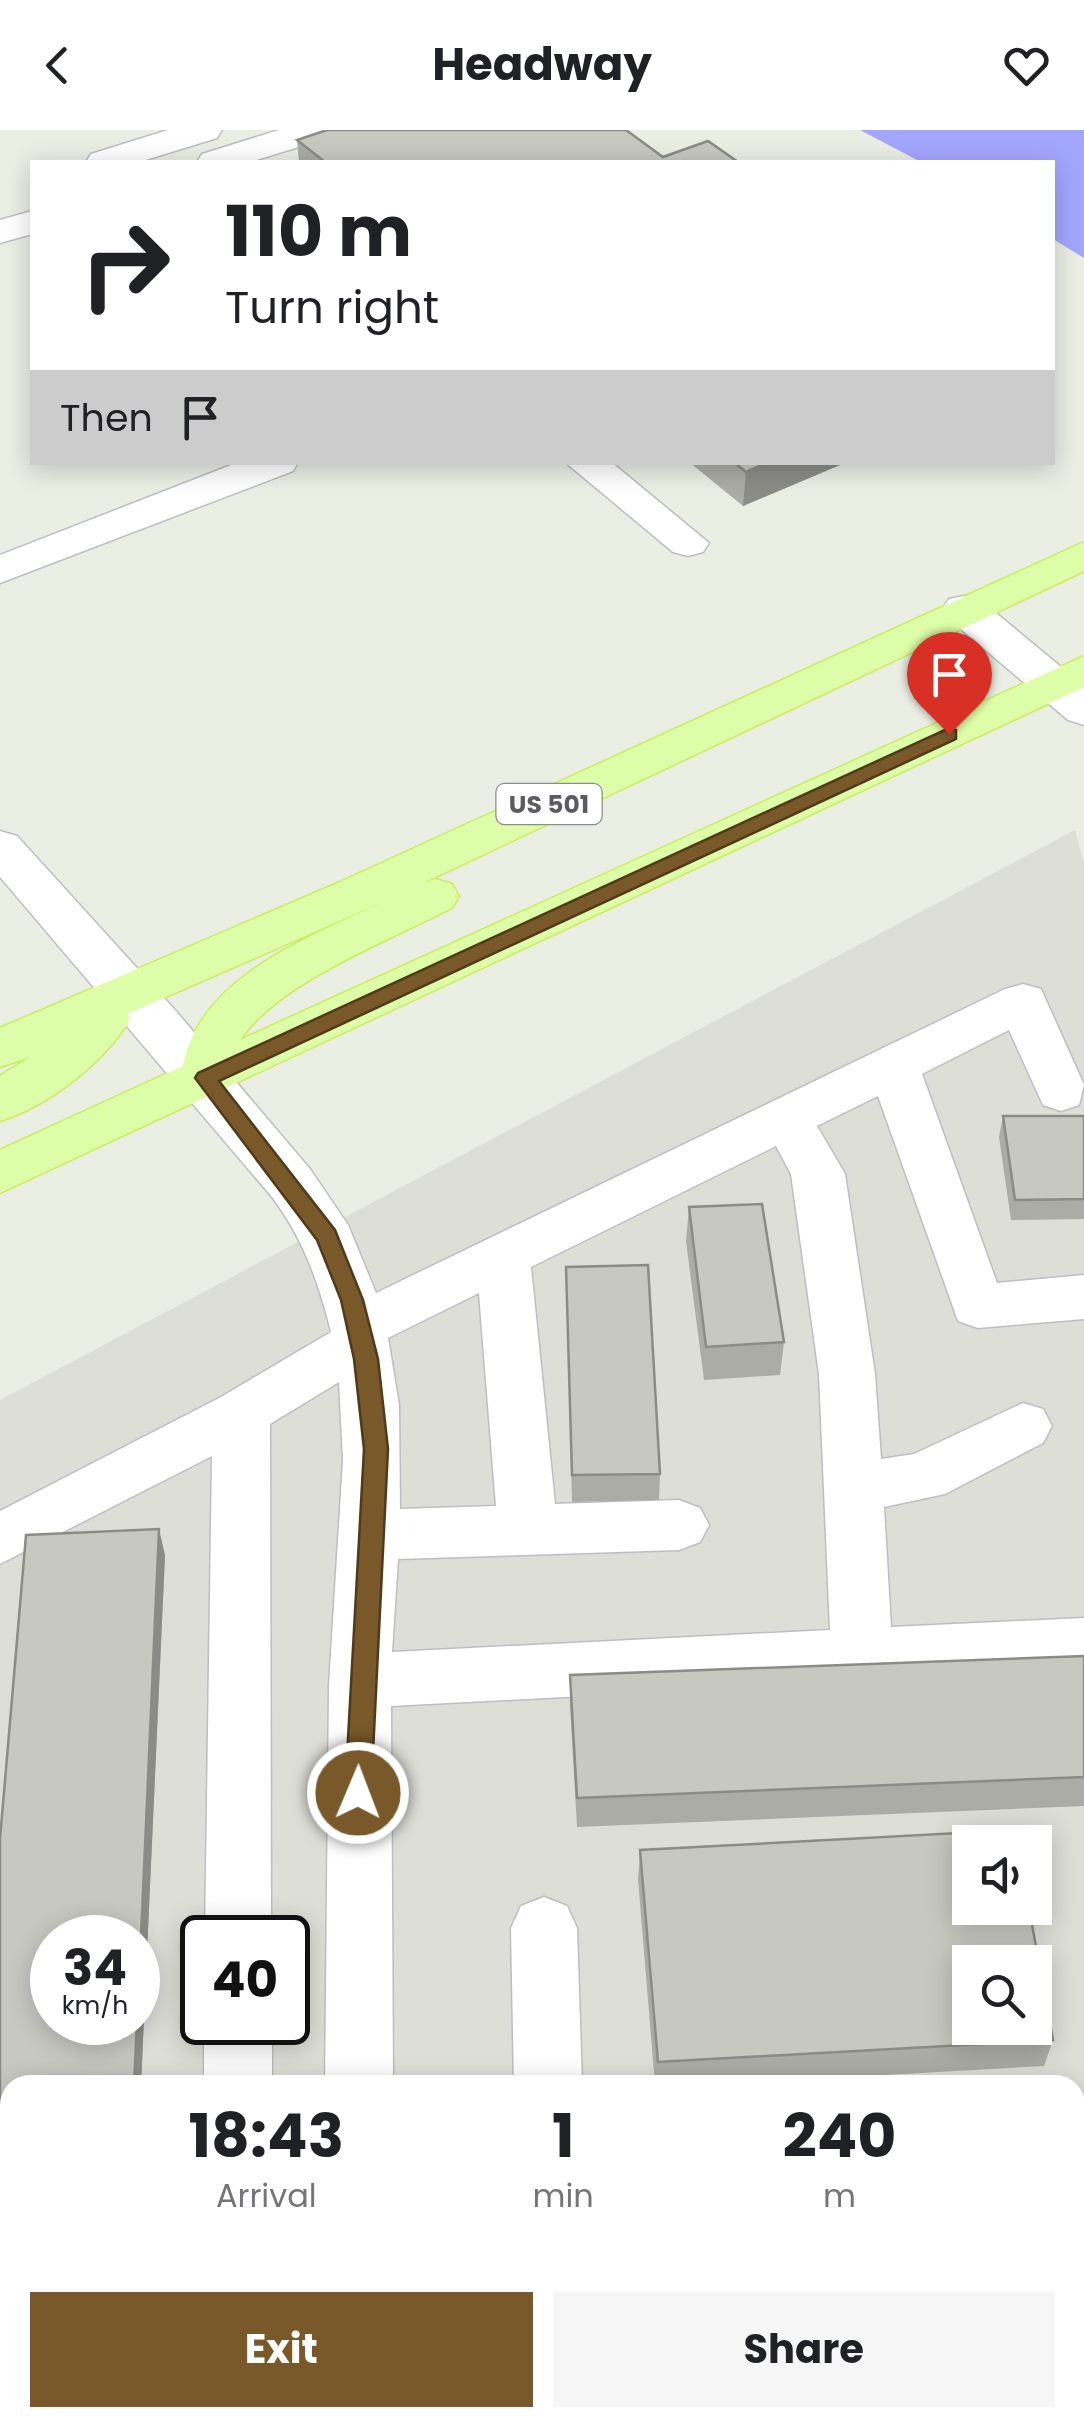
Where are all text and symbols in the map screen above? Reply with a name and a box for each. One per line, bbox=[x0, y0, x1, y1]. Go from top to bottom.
text: Headway bbox=[432, 33, 652, 96]
icon: back bbox=[30, 38, 85, 93]
icon: heart bbox=[999, 38, 1054, 93]
text: 110 m bbox=[225, 182, 412, 281]
icon: right bbox=[60, 200, 190, 330]
text: Turn right bbox=[225, 276, 439, 339]
icon: arrive bbox=[173, 390, 228, 445]
text: Then bbox=[60, 391, 153, 444]
pin bbox=[907, 632, 992, 735]
icon: arrive bbox=[922, 647, 977, 702]
road number: US 501 bbox=[496, 784, 602, 824]
position arrow bbox=[306, 1741, 410, 1845]
map controls bbox=[952, 1825, 1052, 2045]
button: sound bbox=[952, 1825, 1052, 1925]
speed limit sign: 40 bbox=[180, 1915, 310, 2045]
text: 34 bbox=[63, 1932, 127, 2003]
button: search bbox=[952, 1945, 1052, 2045]
text: km/h bbox=[62, 1988, 128, 2023]
text: 18:43 bbox=[189, 2094, 344, 2178]
text: 1 bbox=[552, 2094, 574, 2178]
text: 240 bbox=[782, 2094, 896, 2178]
text: Arrival bbox=[216, 2173, 317, 2218]
text: min bbox=[533, 2173, 594, 2218]
text: m bbox=[823, 2173, 856, 2218]
button: Exit bbox=[30, 2292, 533, 2407]
button: Share bbox=[553, 2292, 1055, 2407]

